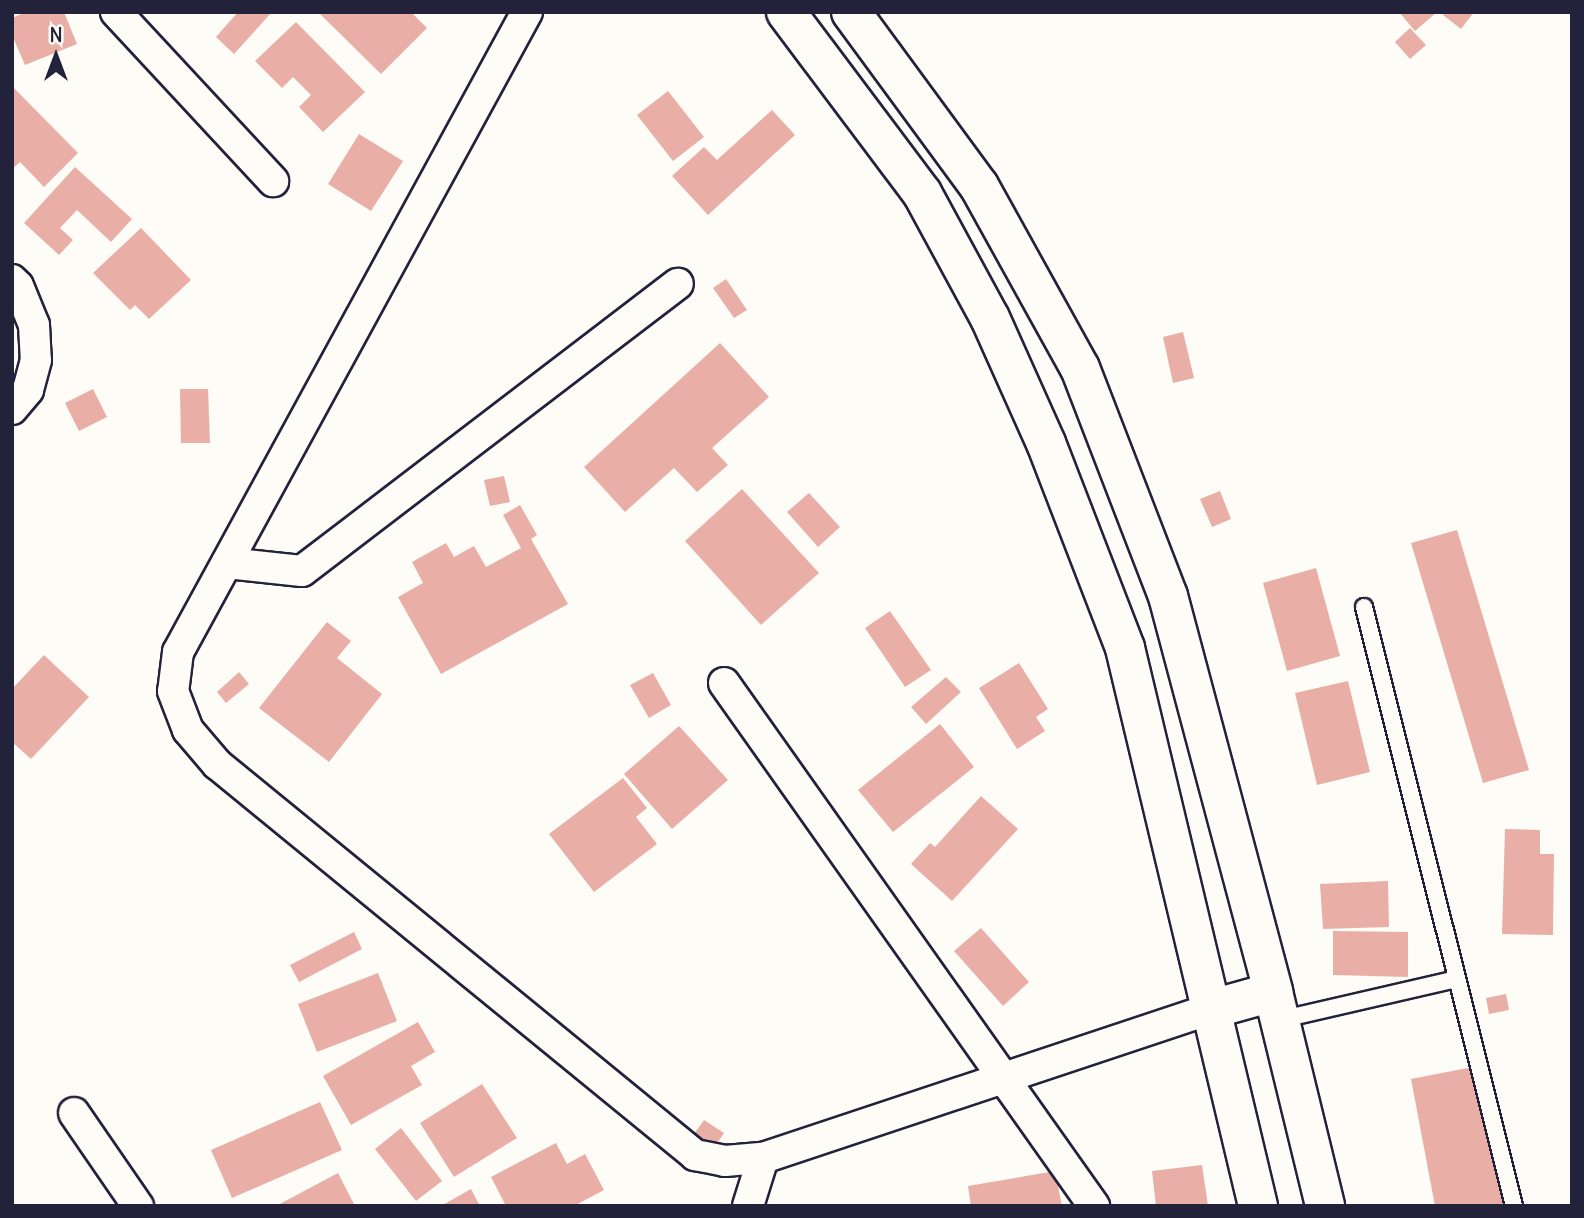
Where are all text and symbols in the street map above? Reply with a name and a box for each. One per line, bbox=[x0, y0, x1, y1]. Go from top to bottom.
north arrow bbox=[21, 21, 91, 91]
text: N bbox=[49, 23, 63, 47]

